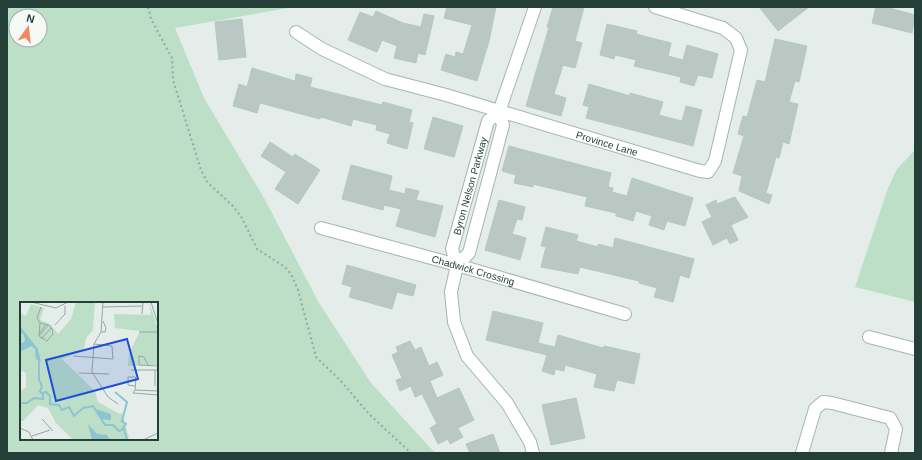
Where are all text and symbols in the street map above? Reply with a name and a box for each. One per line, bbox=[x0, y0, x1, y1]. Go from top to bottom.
north arrow bbox=[8, 8, 48, 48]
text: N bbox=[25, 12, 36, 25]
street label: Province Lane bbox=[575, 129, 640, 158]
street label: Byron Nelson Parkway bbox=[451, 136, 489, 236]
street label: Chadwick Crossing bbox=[431, 253, 516, 287]
inset map bbox=[20, 302, 158, 440]

